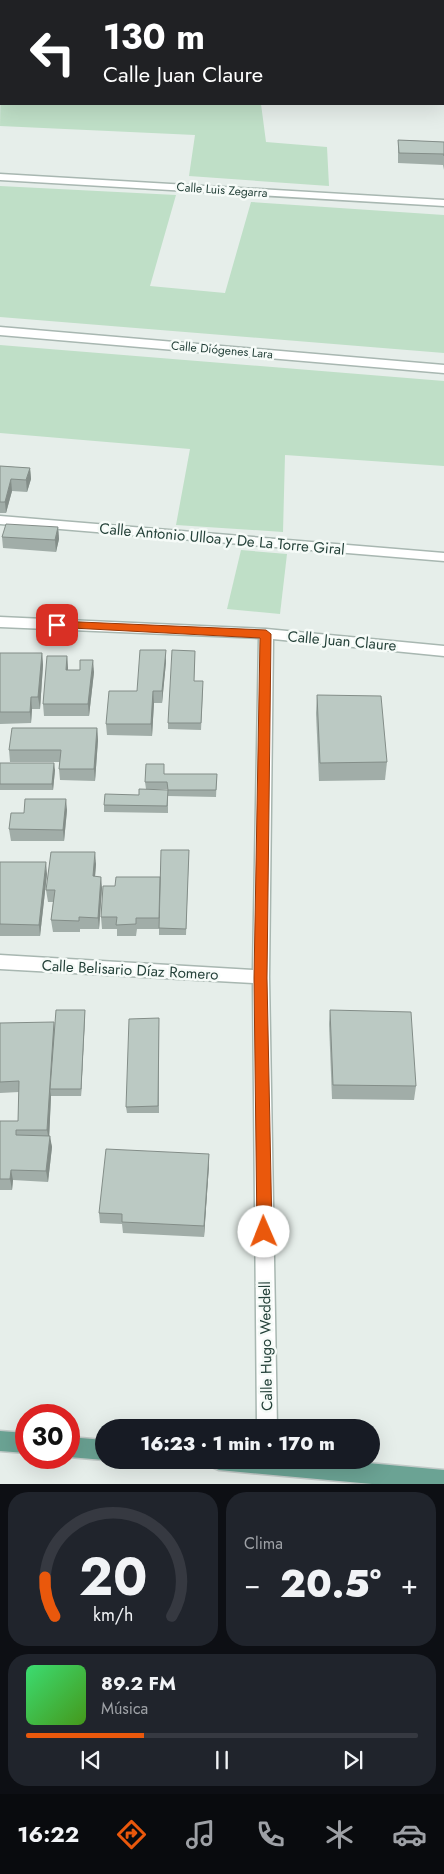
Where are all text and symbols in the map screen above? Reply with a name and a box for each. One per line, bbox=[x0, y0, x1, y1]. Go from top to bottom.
text: 130 m bbox=[103, 12, 205, 62]
icon: left bbox=[20, 20, 85, 85]
text: Calle Juan Claure bbox=[103, 58, 263, 90]
street label: Calle Luis Zegarra bbox=[176, 178, 268, 202]
street label: Calle Diógenes Lara bbox=[170, 337, 274, 363]
street label: Calle Antonio Ulloa y De La Torre Giral bbox=[98, 517, 346, 561]
pin bbox=[36, 604, 78, 646]
icon: arrive bbox=[43, 611, 71, 639]
street label: Calle Juan Claure bbox=[287, 625, 398, 657]
street label: Calle Belisario Díaz Romero bbox=[41, 954, 219, 986]
position arrow bbox=[237, 1205, 289, 1257]
street label: Calle Hugo Weddell bbox=[254, 1281, 278, 1411]
speed limit sign: 30 bbox=[15, 1404, 80, 1469]
text: 16:23 · 1 min · 170 m bbox=[140, 1430, 335, 1457]
text: Clima bbox=[244, 1532, 283, 1555]
text: 20 bbox=[79, 1539, 147, 1615]
text: 20.5° bbox=[280, 1556, 381, 1611]
text: − bbox=[244, 1564, 261, 1605]
text: + bbox=[401, 1564, 418, 1605]
text: km/h bbox=[93, 1602, 133, 1628]
text: 89.2 FM bbox=[101, 1670, 176, 1697]
text: Música bbox=[101, 1697, 148, 1720]
icon: previous bbox=[77, 1746, 105, 1774]
icon: pause bbox=[208, 1746, 236, 1774]
icon: next bbox=[339, 1746, 367, 1774]
icon: directions bbox=[114, 1817, 149, 1852]
icon: music bbox=[183, 1817, 218, 1852]
icon: phone bbox=[253, 1817, 288, 1852]
icon: climate bbox=[322, 1817, 357, 1852]
icon: car bbox=[392, 1817, 427, 1852]
text: 16:22 bbox=[17, 1818, 79, 1850]

